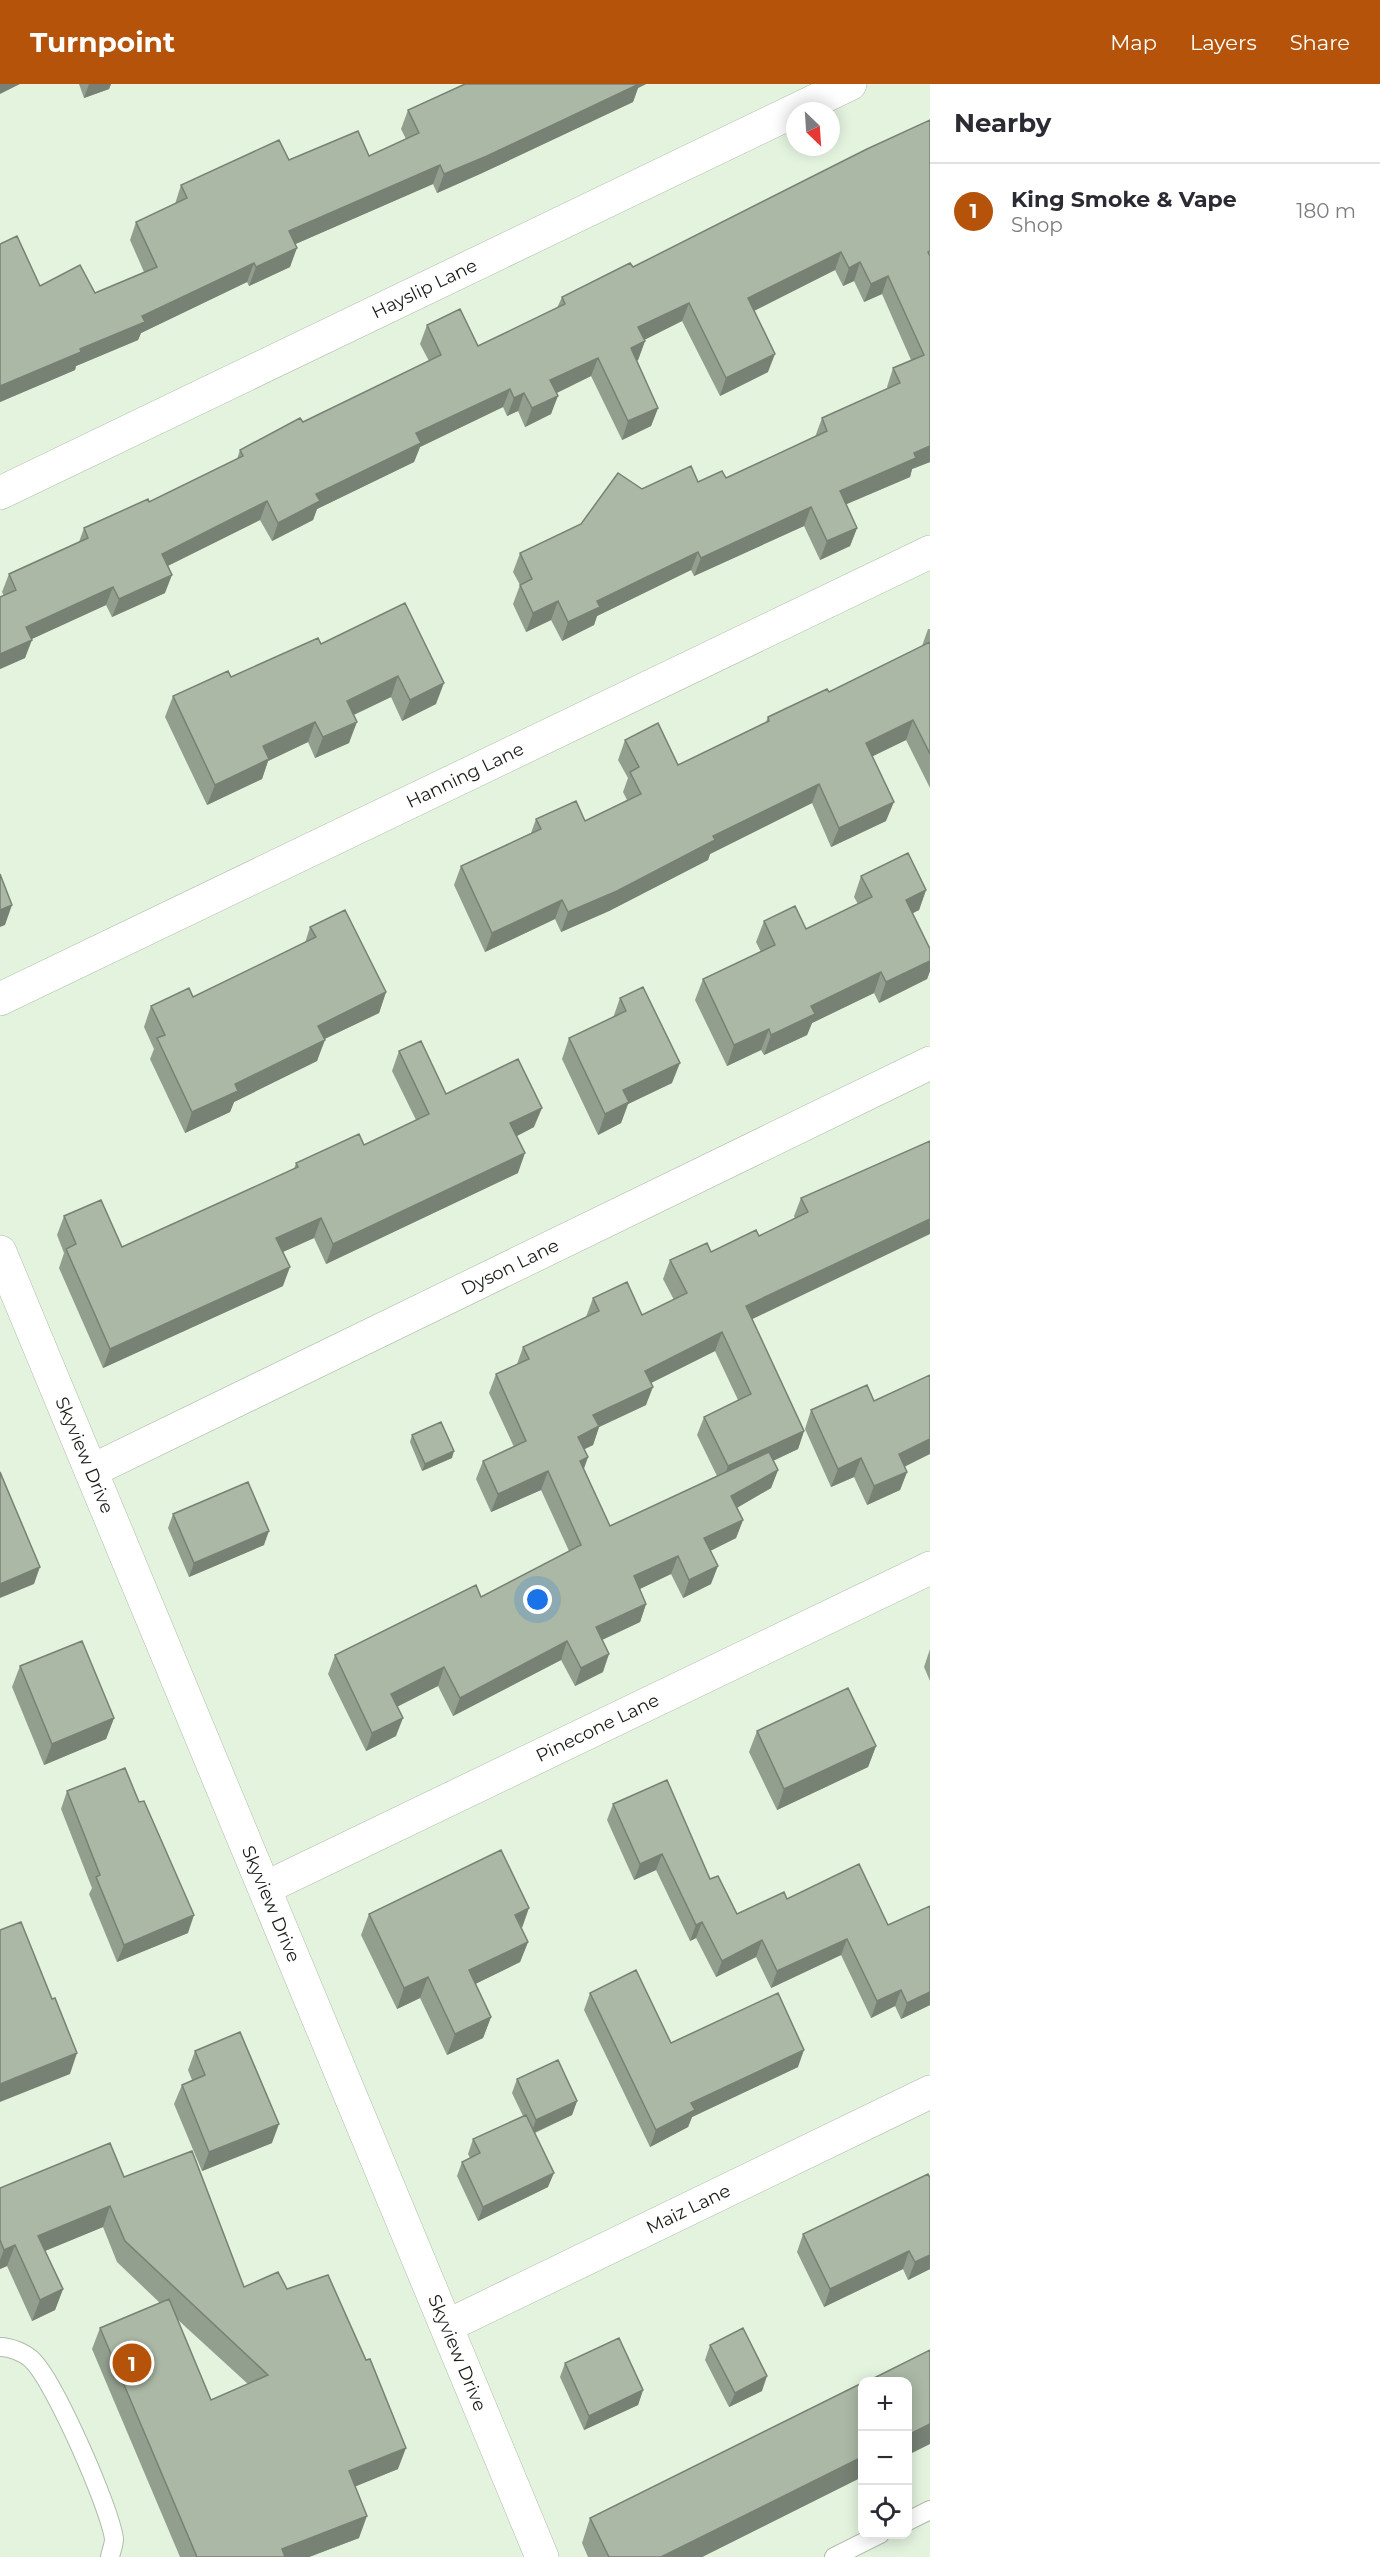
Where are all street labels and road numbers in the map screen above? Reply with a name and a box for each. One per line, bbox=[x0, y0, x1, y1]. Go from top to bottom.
street label: Hayslip Lane bbox=[368, 254, 481, 323]
street label: Hanning Lane bbox=[403, 738, 528, 813]
street label: Dyson Lane bbox=[458, 1234, 563, 1300]
street label: Skyview Drive bbox=[50, 1394, 118, 1517]
street label: Pinecone Lane bbox=[532, 1689, 663, 1767]
street label: Skyview Drive bbox=[237, 1842, 305, 1966]
street label: Maiz Lane bbox=[642, 2179, 734, 2239]
street label: Skyview Drive bbox=[423, 2291, 491, 2414]

